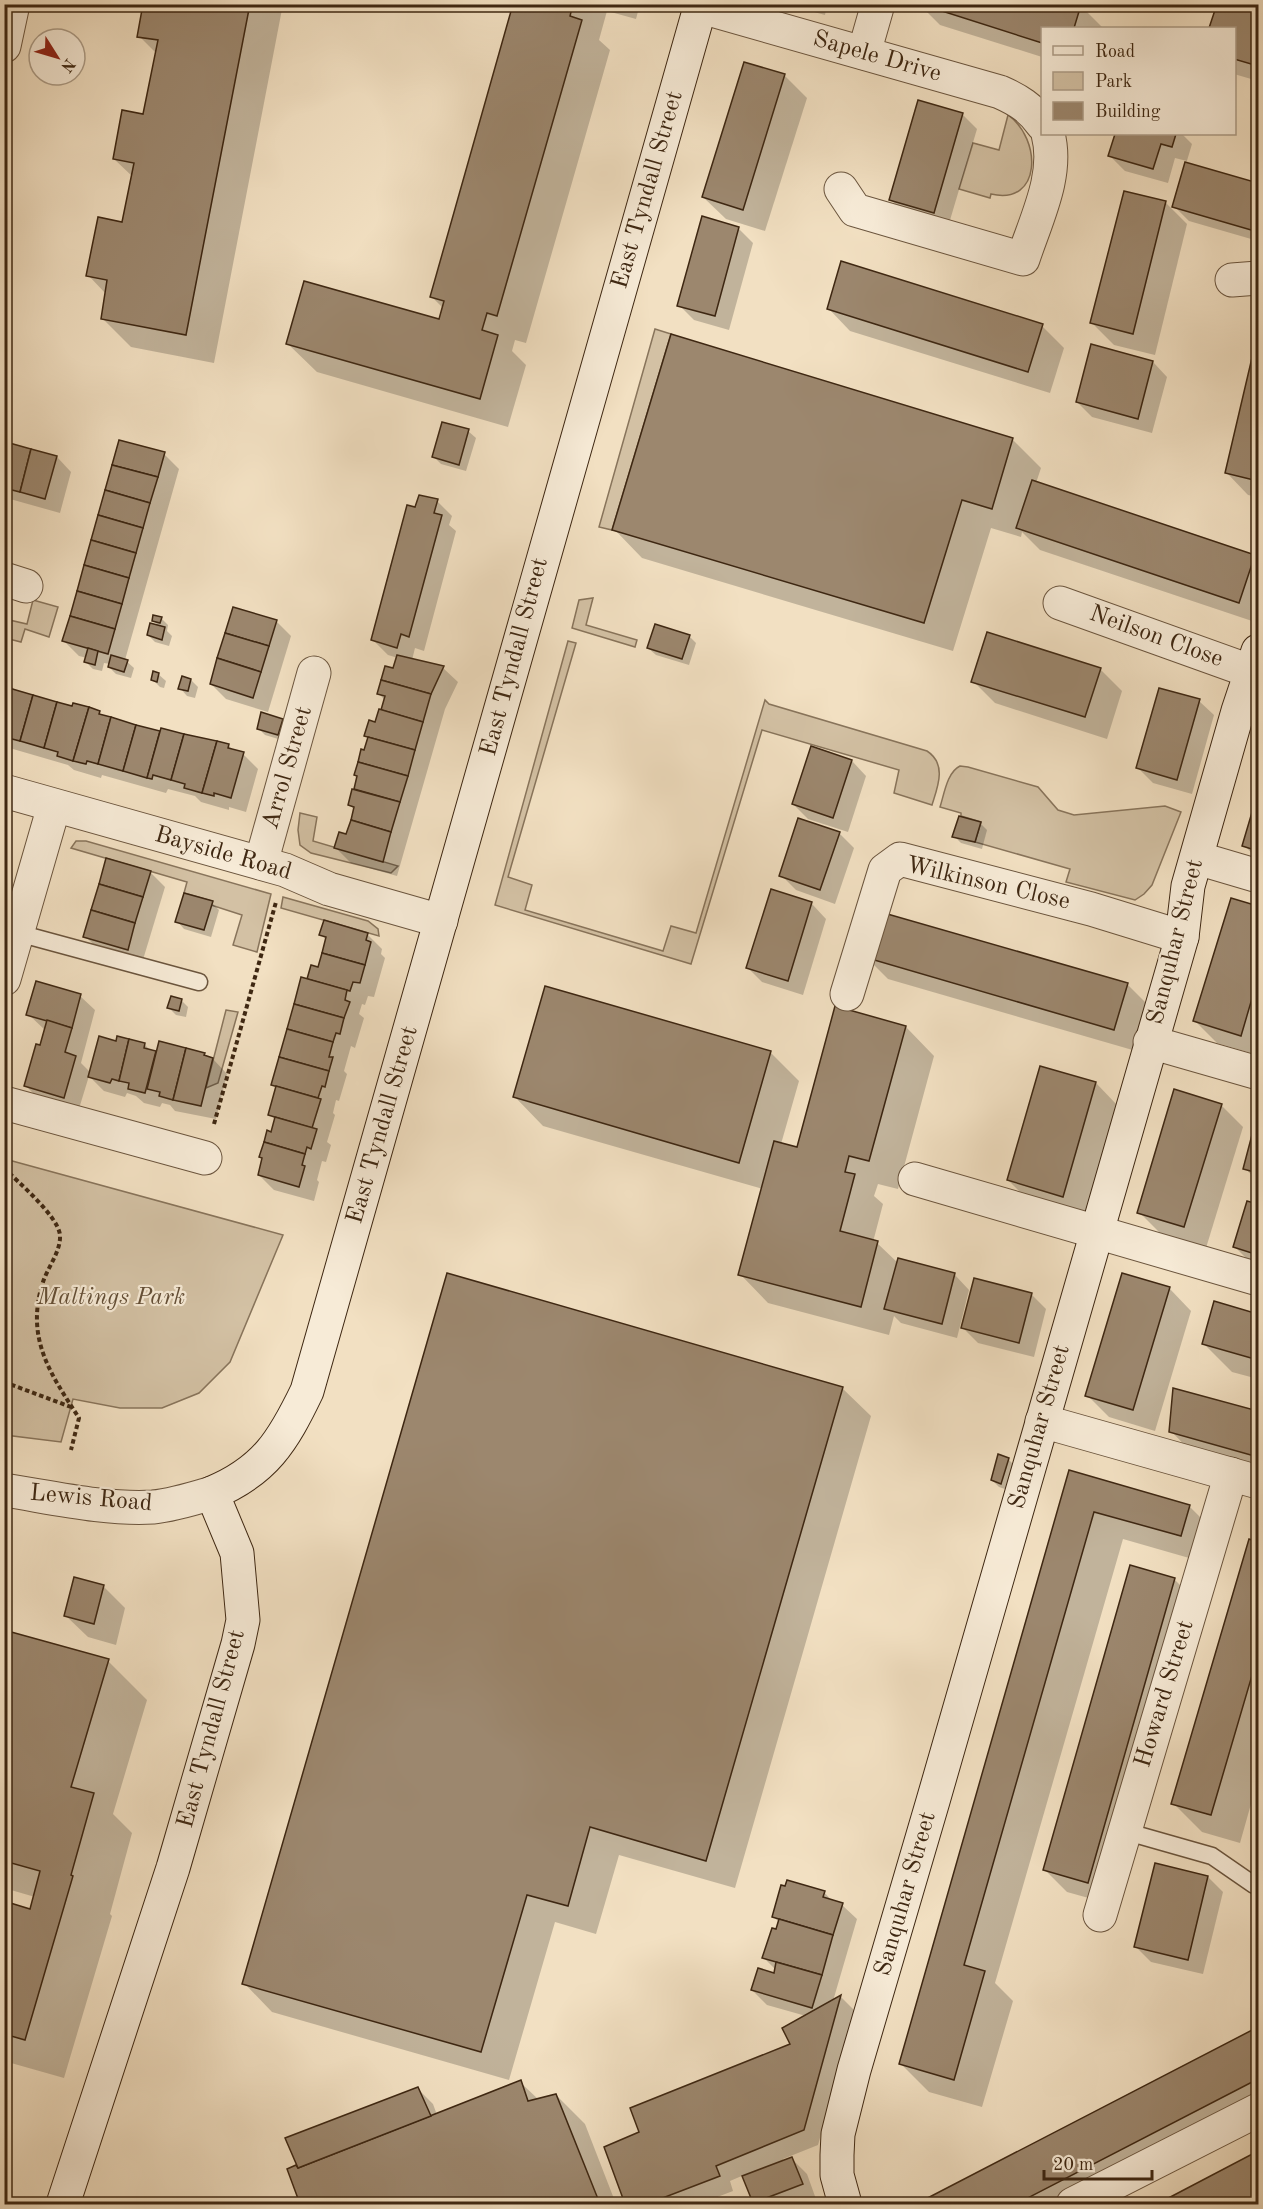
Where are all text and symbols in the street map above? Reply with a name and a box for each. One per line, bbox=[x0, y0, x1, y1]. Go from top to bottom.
north arrow bbox=[27, 27, 87, 87]
street label: Sapele Drive bbox=[810, 27, 944, 87]
legend bbox=[1041, 27, 1236, 135]
text: Road bbox=[1095, 43, 1135, 61]
text: N bbox=[57, 55, 77, 75]
text: Park bbox=[1095, 73, 1132, 91]
street label: East Tyndall Street bbox=[608, 88, 688, 292]
text: Building bbox=[1095, 103, 1161, 121]
street label: East Tyndall Street bbox=[477, 555, 553, 759]
street label: Neilson Close bbox=[1086, 602, 1226, 672]
street label: Arrol Street bbox=[259, 704, 317, 832]
street label: Bayside Road bbox=[152, 823, 294, 885]
street label: Wilkinson Close bbox=[904, 853, 1072, 915]
street label: Sanquhar Street bbox=[1144, 857, 1208, 1027]
street label: East Tyndall Street bbox=[343, 1023, 423, 1227]
park label: Maltings Park bbox=[36, 1286, 185, 1310]
street label: Sanquhar Street bbox=[1005, 1342, 1075, 1512]
street label: Lewis Road bbox=[29, 1482, 153, 1516]
street label: Howard Street bbox=[1131, 1617, 1199, 1771]
street label: East Tyndall Street bbox=[174, 1627, 250, 1831]
street label: Sanquhar Street bbox=[871, 1809, 941, 1979]
scale bar bbox=[1044, 2143, 1152, 2181]
text: 20 m bbox=[1053, 2156, 1093, 2174]

